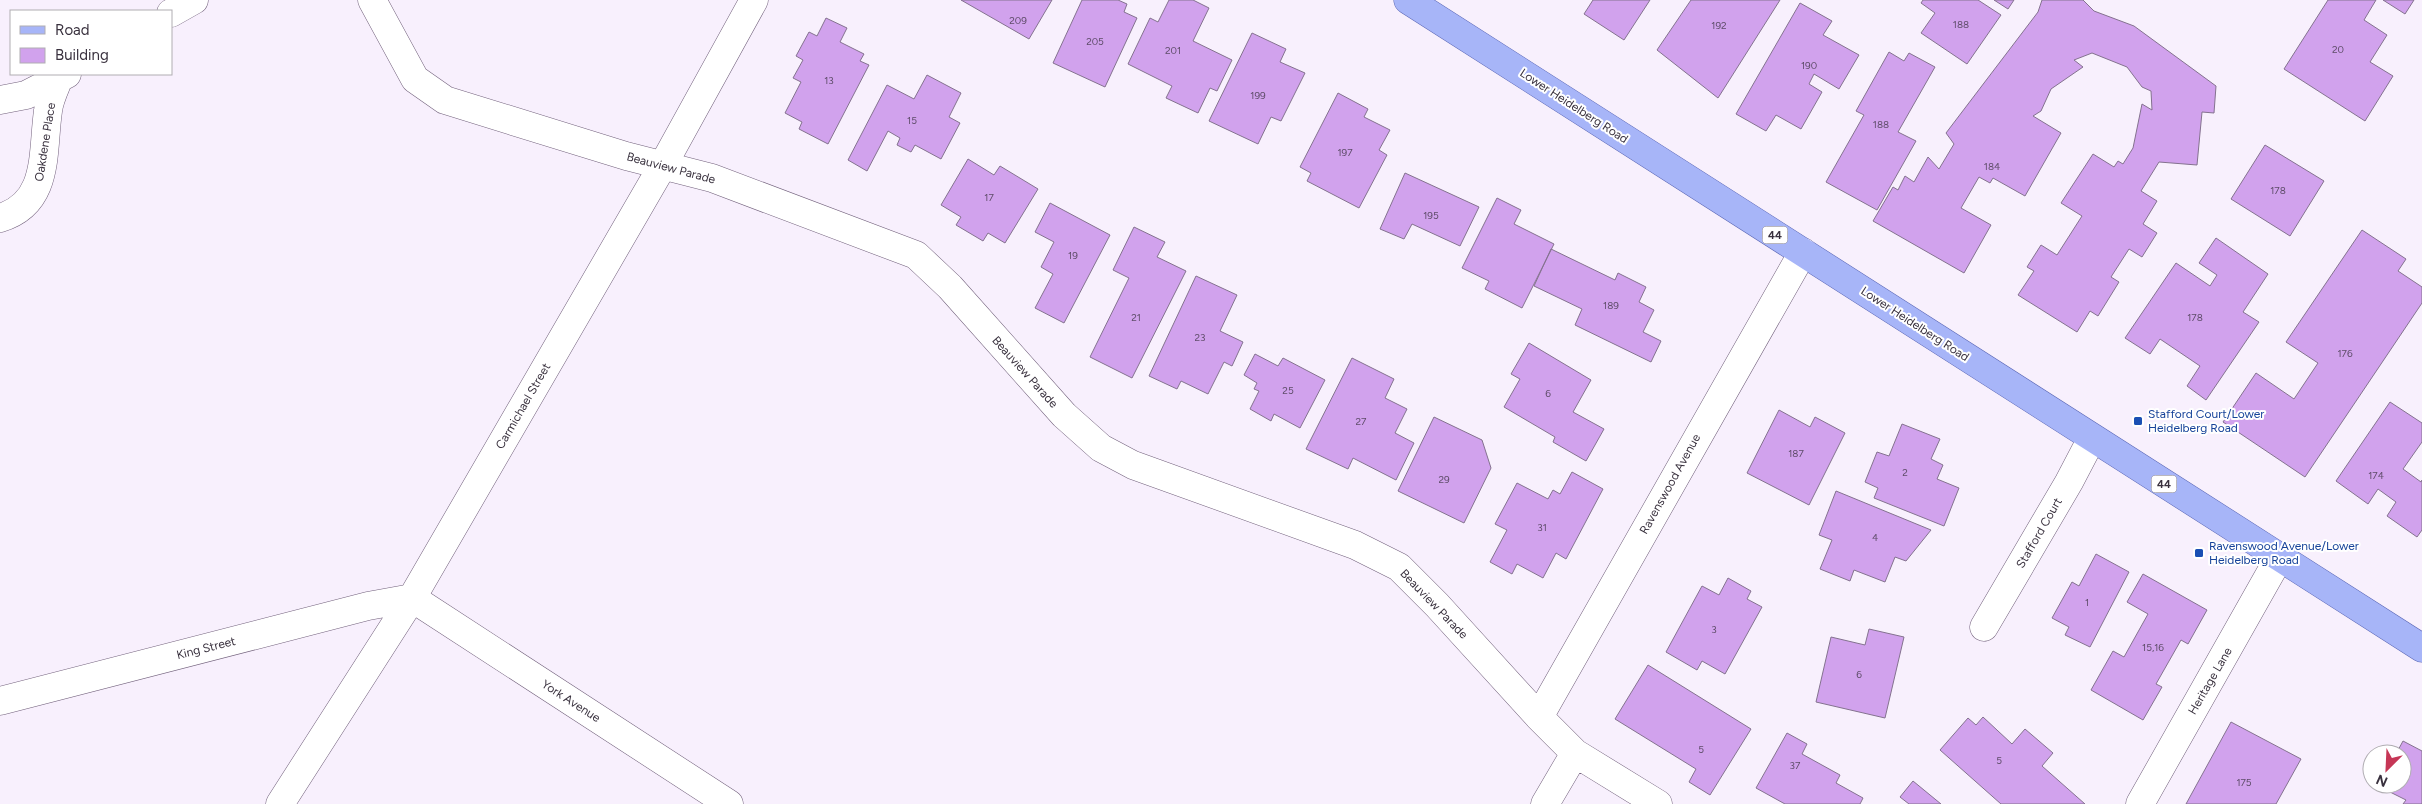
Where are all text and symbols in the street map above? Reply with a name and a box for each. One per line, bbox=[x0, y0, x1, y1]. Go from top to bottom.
legend bbox=[10, 10, 172, 75]
house number: 209 bbox=[1009, 14, 1027, 27]
house number: 188 bbox=[1953, 18, 1969, 31]
house number: 192 bbox=[1711, 19, 1727, 32]
text: Road bbox=[55, 21, 90, 39]
house number: 205 bbox=[1086, 35, 1104, 48]
house number: 20 bbox=[2332, 43, 2344, 56]
house number: 201 bbox=[1165, 44, 1181, 57]
text: Building bbox=[55, 46, 109, 64]
house number: 190 bbox=[1801, 59, 1817, 72]
street label: Lower Heidelberg Road bbox=[1517, 66, 1631, 146]
house number: 13 bbox=[824, 74, 834, 87]
house number: 199 bbox=[1250, 89, 1266, 102]
street label: Oakdene Place bbox=[32, 101, 58, 182]
house number: 15 bbox=[907, 114, 917, 127]
house number: 188 bbox=[1873, 118, 1889, 131]
house number: 197 bbox=[1337, 146, 1353, 159]
street label: Beauview Parade bbox=[625, 149, 717, 187]
house number: 184 bbox=[1984, 160, 2000, 173]
house number: 178 bbox=[2270, 184, 2286, 197]
house number: 17 bbox=[984, 191, 994, 204]
house number: 195 bbox=[1423, 209, 1439, 222]
road number: 44 bbox=[1762, 226, 1788, 244]
house number: 19 bbox=[1068, 249, 1078, 262]
street label: Lower Heidelberg Road bbox=[1858, 284, 1972, 364]
house number: 189 bbox=[1603, 299, 1619, 312]
house number: 21 bbox=[1131, 311, 1141, 324]
house number: 178 bbox=[2187, 311, 2203, 324]
house number: 23 bbox=[1194, 331, 1206, 344]
street label: Beauview Parade bbox=[989, 333, 1061, 411]
house number: 176 bbox=[2337, 347, 2353, 360]
street label: Carmichael Street bbox=[493, 360, 554, 451]
house number: 25 bbox=[1282, 384, 1294, 397]
house number: 6 bbox=[1545, 387, 1551, 400]
place label: Stafford Court/Lower Heidelberg Road bbox=[2148, 407, 2264, 435]
house number: 27 bbox=[1356, 415, 1367, 428]
marker: Stafford Court/Lower Heidelberg Road bbox=[2132, 415, 2144, 427]
street label: Ravenswood Avenue bbox=[1637, 431, 1704, 536]
house number: 187 bbox=[1788, 447, 1804, 460]
house number: 2 bbox=[1902, 466, 1908, 479]
house number: 174 bbox=[2368, 469, 2384, 482]
house number: 29 bbox=[1438, 473, 1450, 486]
road number: 44 bbox=[2152, 476, 2176, 492]
street label: Stafford Court bbox=[2013, 495, 2065, 571]
house number: 31 bbox=[1537, 521, 1547, 534]
house number: 4 bbox=[1872, 531, 1878, 544]
place label: Ravenswood Avenue/Lower Heidelberg Road bbox=[2209, 539, 2359, 567]
marker: Ravenswood Avenue/Lower Heidelberg Road bbox=[2193, 547, 2205, 559]
street label: Beauview Parade bbox=[1397, 566, 1471, 642]
house number: 1 bbox=[2085, 596, 2089, 609]
house number: 3 bbox=[1711, 623, 1717, 636]
street label: King Street bbox=[175, 634, 237, 662]
house number: 15,16 bbox=[2142, 641, 2164, 654]
street label: Heritage Lane bbox=[2185, 645, 2235, 717]
house number: 6 bbox=[1856, 668, 1862, 681]
street label: York Avenue bbox=[539, 677, 603, 725]
house number: 5 bbox=[1698, 743, 1704, 756]
north arrow bbox=[2362, 744, 2412, 794]
house number: 5 bbox=[1996, 754, 2002, 767]
house number: 37 bbox=[1790, 759, 1801, 772]
text: N bbox=[2374, 770, 2390, 790]
house number: 175 bbox=[2236, 776, 2252, 789]

